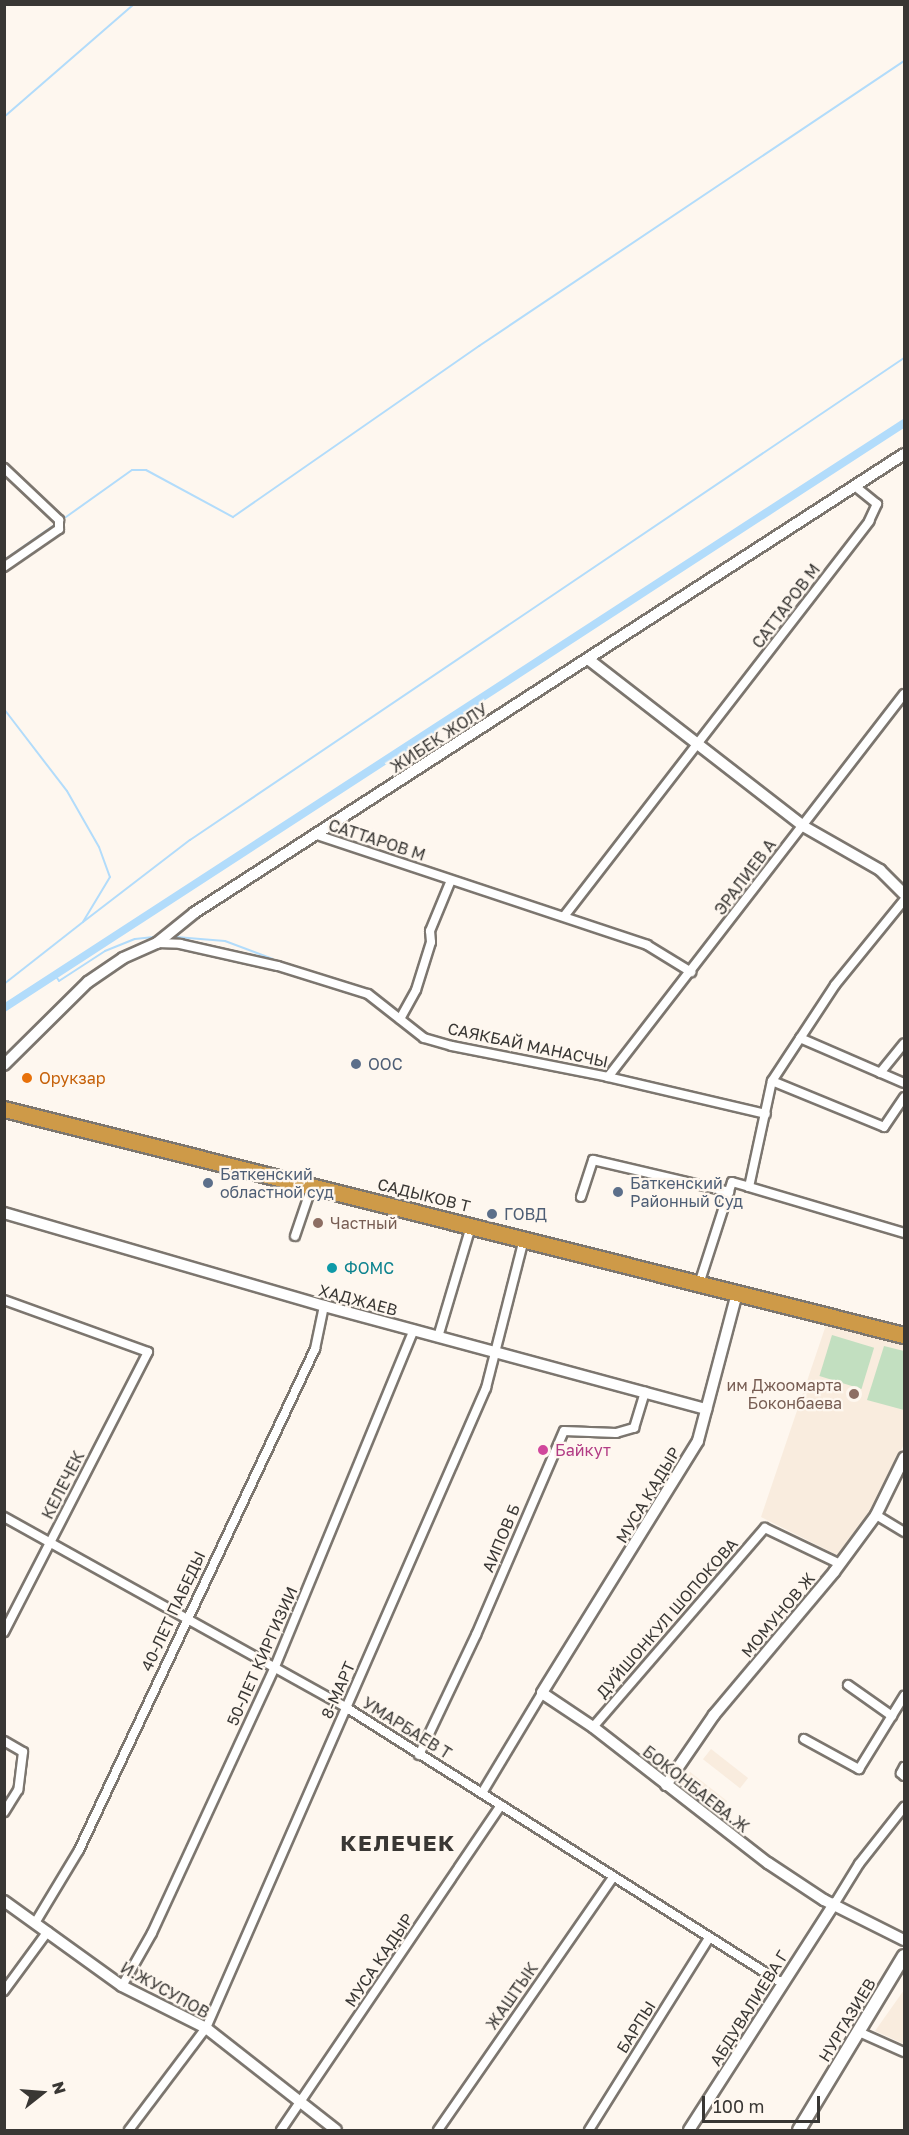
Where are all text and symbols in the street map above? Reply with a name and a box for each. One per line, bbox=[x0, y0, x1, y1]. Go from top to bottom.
street label: САТТАРОВ М bbox=[748, 560, 824, 652]
street label: ЖИБЕК ЖОЛУ bbox=[387, 699, 491, 777]
street label: САТТАРОВ М bbox=[326, 815, 428, 865]
street label: ЭРАЛИЕВ А bbox=[710, 835, 780, 919]
street label: САЯКБАЙ МАНАСЧЫ bbox=[446, 1019, 610, 1071]
place label: ООС bbox=[368, 1054, 403, 1074]
marker: ООС bbox=[349, 1057, 363, 1071]
place label: Орукзар bbox=[39, 1068, 106, 1088]
marker: Орукзар bbox=[20, 1071, 34, 1085]
place label: Баткенский областной суд bbox=[220, 1164, 334, 1202]
place label: Баткенский Районный Суд bbox=[630, 1173, 743, 1211]
street label: САДЫКОВ Т bbox=[376, 1174, 472, 1216]
marker: Баткенский областной суд bbox=[201, 1176, 215, 1190]
marker: Баткенский Районный Суд bbox=[611, 1185, 625, 1199]
place label: ГОВД bbox=[504, 1204, 547, 1224]
marker: ГОВД bbox=[485, 1207, 499, 1221]
place label: Частный bbox=[330, 1213, 398, 1233]
marker: Частный bbox=[311, 1216, 325, 1230]
place label: ФОМС bbox=[344, 1258, 394, 1278]
marker: ФОМС bbox=[325, 1261, 339, 1275]
street label: ХАДЖАЕВ bbox=[316, 1280, 400, 1320]
place label: им Джоомарта Боконбаева bbox=[726, 1375, 842, 1413]
marker: им Джоомарта Боконбаева bbox=[847, 1387, 861, 1401]
place label: Байкут bbox=[555, 1440, 611, 1460]
marker: Байкут bbox=[536, 1443, 550, 1457]
street label: МУСА КАДЫР bbox=[612, 1444, 684, 1546]
street label: КЕЛЕЧЕК bbox=[38, 1448, 88, 1522]
street label: АИПОВ Б bbox=[478, 1501, 524, 1575]
street label: ДУЙШОНКУЛ ШОПОКОВА bbox=[592, 1534, 742, 1702]
street label: 40-ЛЕТ ПАБЕДЫ bbox=[137, 1548, 209, 1674]
street label: МОМУНОВ Ж bbox=[737, 1569, 819, 1661]
street label: 50-ЛЕТ КИРГИЗИИ bbox=[223, 1584, 301, 1728]
street label: 8-МАРТ bbox=[317, 1658, 359, 1722]
street label: УМАРБАЕВ Т bbox=[359, 1693, 455, 1763]
street label: БОКОНБАЕВА.Ж bbox=[639, 1742, 753, 1836]
district label: КЕЛЕЧЕК bbox=[340, 1830, 456, 1856]
street label: МУСА КАДЫР bbox=[341, 1910, 417, 2010]
street label: АБДУВАЛИЕВА Г bbox=[706, 1947, 792, 2069]
street label: И.ЖУСУПОВ bbox=[117, 1958, 213, 2022]
street label: ЖАШТЫК bbox=[482, 1959, 542, 2033]
street label: НУРГАЗИЕВ bbox=[815, 1975, 879, 2065]
street label: БАРПЫ bbox=[613, 1997, 659, 2057]
north arrow bbox=[12, 2063, 72, 2123]
text: N bbox=[48, 2079, 71, 2096]
scale bar bbox=[705, 2084, 824, 2122]
text: 100 m bbox=[713, 2095, 764, 2117]

